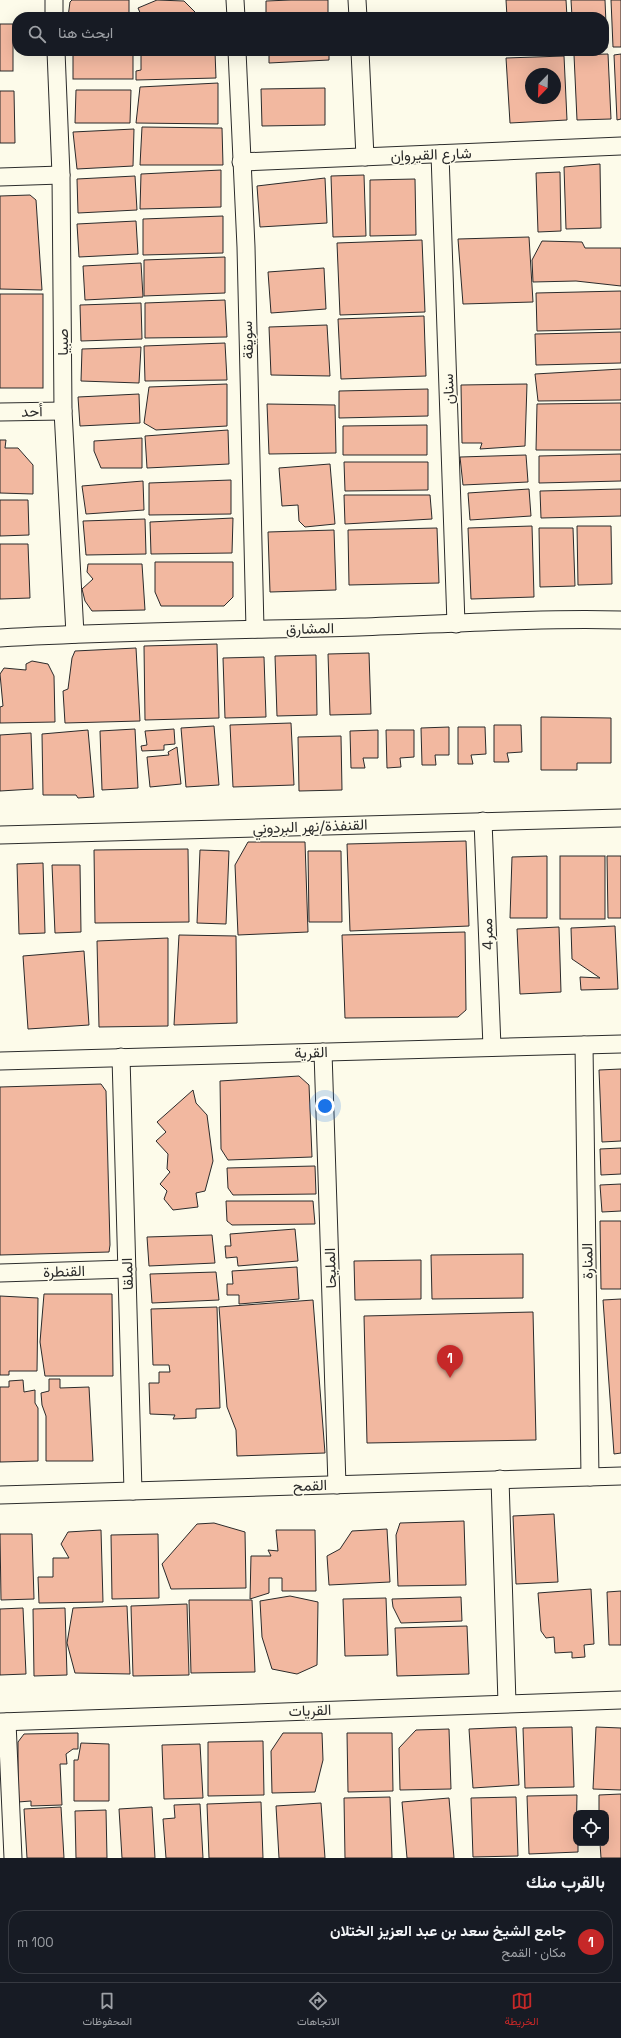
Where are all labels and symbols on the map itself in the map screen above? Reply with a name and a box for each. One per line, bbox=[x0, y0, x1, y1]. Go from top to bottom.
north arrow bbox=[525, 68, 561, 104]
street label: شارع القيروان bbox=[390, 143, 472, 167]
street label: سويقة bbox=[237, 320, 257, 360]
street label: صبيا bbox=[53, 328, 72, 356]
street label: سنان bbox=[438, 373, 458, 405]
street label: أحد bbox=[21, 401, 43, 421]
street label: المشارق bbox=[286, 618, 334, 638]
street label: القنفذة/نهر البردوني bbox=[252, 814, 368, 842]
street label: ممر4 bbox=[477, 918, 497, 950]
street label: القرية bbox=[294, 1042, 328, 1062]
your location bbox=[315, 1096, 335, 1116]
street label: المنارة bbox=[577, 1243, 597, 1279]
street label: المليحا bbox=[320, 1247, 340, 1289]
street label: الملقا bbox=[117, 1257, 137, 1291]
street label: القنطرة bbox=[43, 1261, 85, 1281]
pin: 1 bbox=[437, 1345, 463, 1378]
street label: القمح bbox=[293, 1475, 327, 1497]
street label: القريات bbox=[288, 1700, 332, 1720]

